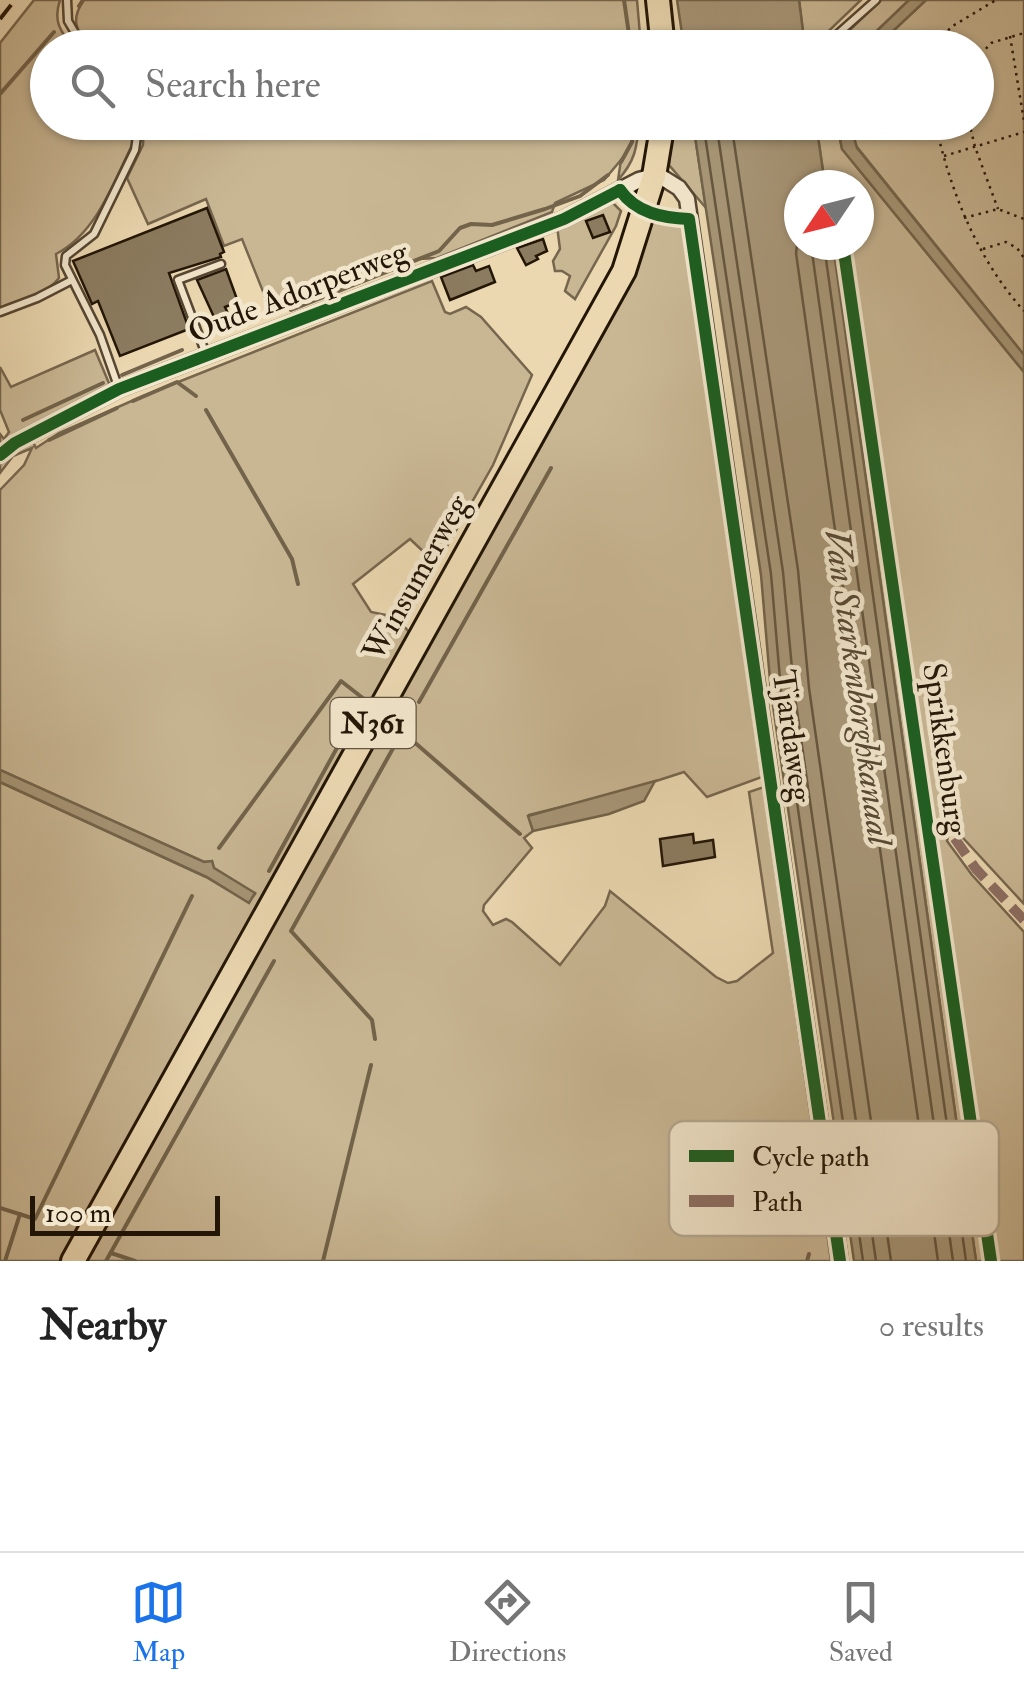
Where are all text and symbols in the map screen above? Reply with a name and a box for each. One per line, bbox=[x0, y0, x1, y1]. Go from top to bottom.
search box bbox=[30, 30, 994, 140]
icon: search bbox=[65, 58, 120, 113]
text: Search here bbox=[145, 61, 321, 109]
north arrow bbox=[784, 170, 874, 260]
street label: Oude Adorperweg bbox=[183, 231, 415, 352]
street label: Winsumerweg bbox=[353, 487, 479, 669]
water label: Van Starkenborghkanaal bbox=[814, 526, 902, 850]
street label: Sprikkenburg bbox=[913, 660, 977, 839]
street label: Tjardaweg bbox=[763, 667, 821, 806]
road number: N361 bbox=[330, 698, 416, 748]
legend bbox=[669, 1121, 999, 1236]
text: Cycle path bbox=[752, 1140, 870, 1175]
text: Path bbox=[752, 1185, 803, 1220]
scale bar bbox=[30, 1191, 220, 1236]
text: 100 m bbox=[45, 1196, 111, 1231]
text: Nearby bbox=[40, 1300, 166, 1352]
text: 0 results bbox=[879, 1306, 984, 1346]
tab: Map bbox=[131, 1575, 186, 1670]
tab: Directions bbox=[449, 1575, 566, 1670]
tab: Saved bbox=[829, 1575, 893, 1670]

